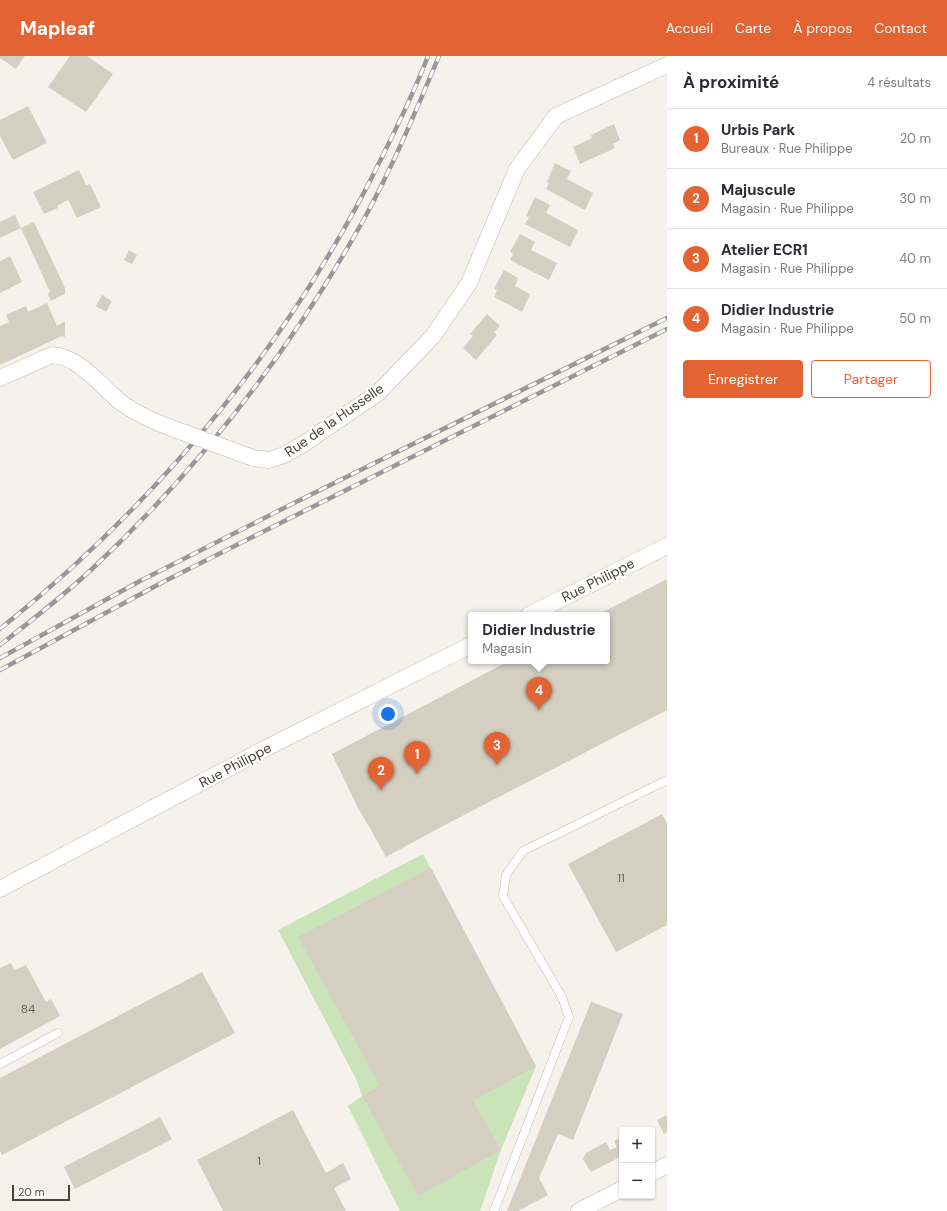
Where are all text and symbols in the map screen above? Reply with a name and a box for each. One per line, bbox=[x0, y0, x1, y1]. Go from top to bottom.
text: Mapleaf bbox=[20, 16, 95, 41]
text: Accueil bbox=[666, 19, 713, 37]
text: Carte bbox=[735, 19, 771, 37]
text: À propos bbox=[793, 19, 852, 37]
text: Contact bbox=[874, 19, 927, 37]
text: À proximité bbox=[683, 71, 779, 93]
text: 4 résultats bbox=[867, 74, 931, 91]
text: Urbis Park bbox=[721, 120, 795, 140]
text: 1 bbox=[694, 130, 698, 147]
text: 20 m bbox=[900, 130, 931, 147]
text: Bureaux · Rue Philippe bbox=[721, 140, 853, 157]
text: Majuscule bbox=[721, 180, 796, 200]
text: 2 bbox=[692, 190, 700, 207]
text: 30 m bbox=[899, 190, 931, 207]
text: Magasin · Rue Philippe bbox=[721, 200, 854, 217]
text: Atelier ECR1 bbox=[721, 240, 808, 260]
text: 3 bbox=[692, 250, 700, 267]
text: 40 m bbox=[899, 250, 931, 267]
text: Magasin · Rue Philippe bbox=[721, 260, 854, 277]
text: Didier Industrie bbox=[721, 300, 834, 320]
text: 4 bbox=[692, 310, 700, 327]
text: 50 m bbox=[899, 310, 931, 327]
text: Magasin · Rue Philippe bbox=[721, 320, 854, 337]
button: Enregistrer bbox=[683, 360, 803, 398]
button: Partager bbox=[811, 360, 931, 398]
street label: Rue de la Husselle bbox=[281, 379, 387, 461]
street label: Rue Philippe bbox=[558, 554, 638, 606]
popup bbox=[468, 612, 610, 664]
text: Didier Industrie bbox=[482, 620, 596, 640]
text: Magasin bbox=[482, 640, 532, 657]
pin: 4 bbox=[526, 677, 552, 710]
your location bbox=[378, 704, 398, 724]
pin: 3 bbox=[484, 732, 510, 765]
street label: Rue Philippe bbox=[196, 738, 274, 792]
pin: 1 bbox=[404, 741, 430, 774]
pin: 2 bbox=[368, 757, 394, 790]
house number: 11 bbox=[617, 870, 625, 886]
house number: 84 bbox=[21, 1001, 35, 1017]
map controls bbox=[619, 1127, 655, 1199]
button: + bbox=[619, 1127, 655, 1163]
house number: 1 bbox=[257, 1153, 261, 1169]
button: − bbox=[619, 1163, 655, 1199]
scale bar bbox=[12, 1183, 70, 1202]
text: 20 m bbox=[18, 1185, 44, 1199]

